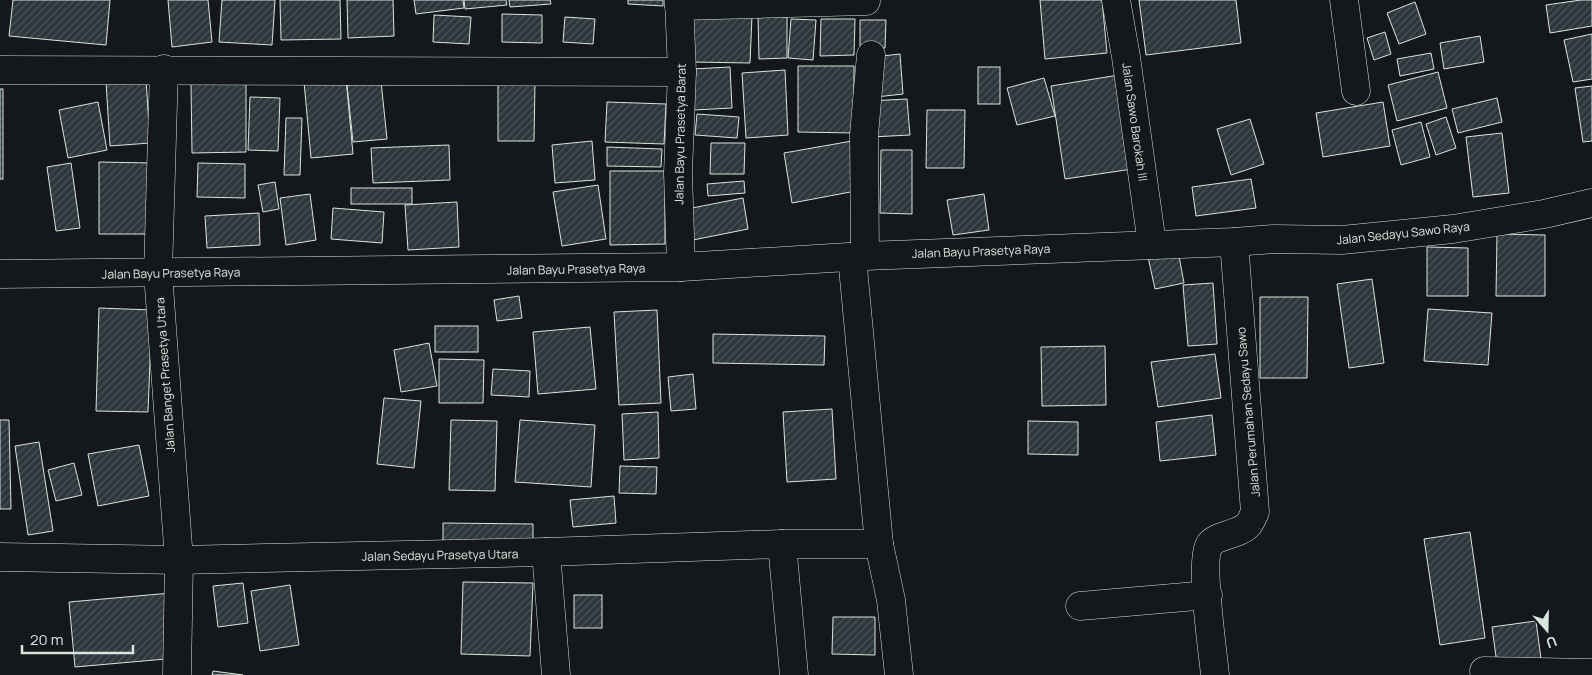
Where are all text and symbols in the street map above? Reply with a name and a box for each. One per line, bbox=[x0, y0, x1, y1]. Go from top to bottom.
street label: Jalan Sawo Barokah III bbox=[1118, 62, 1152, 182]
street label: Jalan Bayu Prasetya Barat bbox=[670, 63, 690, 205]
street label: Jalan Sedayu Sawo Raya bbox=[1336, 218, 1470, 248]
street label: Jalan Bayu Prasetya Raya bbox=[912, 240, 1050, 262]
street label: Jalan Bayu Prasetya Raya bbox=[507, 259, 645, 279]
street label: Jalan Bayu Prasetya Raya bbox=[102, 263, 240, 283]
street label: Jalan Banget Prasetya Utara bbox=[151, 297, 179, 453]
street label: Jalan Perumahan Sedayu Sawo bbox=[1232, 326, 1264, 498]
street label: Jalan Sedayu Prasetya Utara bbox=[362, 545, 518, 565]
north arrow bbox=[1522, 605, 1572, 655]
scale bar bbox=[22, 622, 134, 654]
text: 20 m bbox=[30, 629, 63, 650]
text: U bbox=[1544, 632, 1560, 653]

